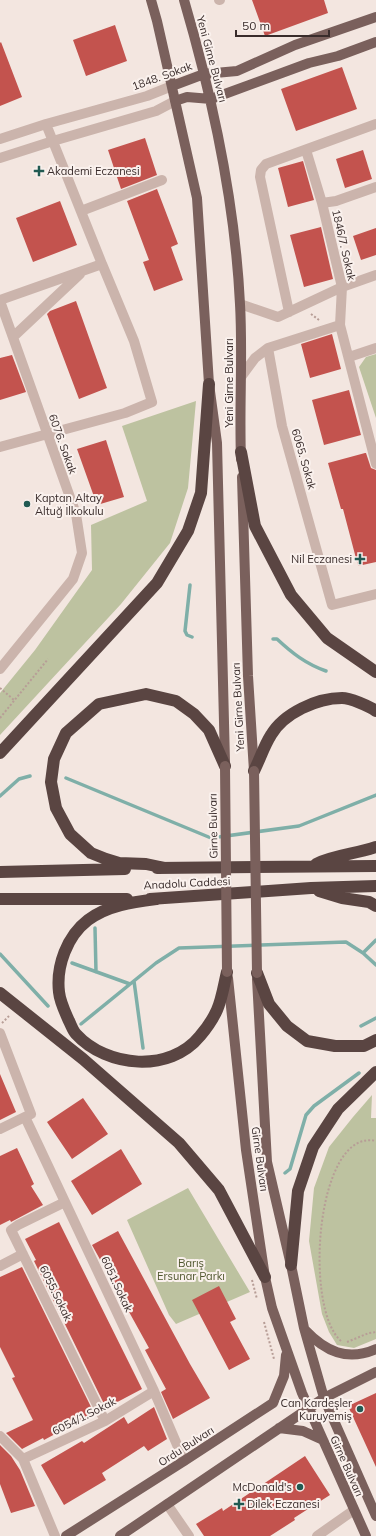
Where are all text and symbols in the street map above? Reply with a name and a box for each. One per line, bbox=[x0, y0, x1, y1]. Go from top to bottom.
scale bar bbox=[236, 12, 329, 38]
street label: Yeni Girne Bulvarı bbox=[193, 13, 230, 104]
text: 50 m bbox=[242, 18, 270, 33]
street label: 1848. Sokak bbox=[130, 59, 194, 93]
place label: Akademi Eczanesi bbox=[47, 164, 140, 178]
marker: Akademi Eczanesi bbox=[34, 166, 44, 176]
street label: 1846/7. Sokak bbox=[329, 208, 359, 282]
street label: Yeni Girne Bulvarı bbox=[222, 338, 236, 429]
street label: 6076. Sokak bbox=[46, 412, 80, 476]
street label: 6065. Sokak bbox=[289, 427, 319, 491]
place label: Kaptan Altay Altuğ İlkokulu bbox=[35, 491, 104, 518]
marker: Kaptan Altay Altuğ İlkokulu bbox=[22, 499, 32, 509]
place label: Nil Eczanesi bbox=[291, 552, 352, 566]
marker: Nil Eczanesi bbox=[355, 554, 365, 564]
street label: Yeni Girne Bulvarı bbox=[229, 662, 247, 753]
street label: Girne Bulvarı bbox=[205, 793, 221, 859]
street label: Anadolu Caddesi bbox=[143, 874, 231, 892]
street label: Girne Bulvarı bbox=[249, 1126, 271, 1192]
street label: 6051.Sokak bbox=[98, 1254, 136, 1314]
park label: Barış Ersunar Parkı bbox=[157, 1256, 225, 1283]
street label: 6055.Sokak bbox=[37, 1263, 76, 1323]
street label: 6054/1.Sokak bbox=[50, 1394, 119, 1438]
place label: Can Kardeşler Kuruyemiş bbox=[281, 1396, 352, 1423]
marker: Can Kardeşler Kuruyemiş bbox=[355, 1404, 365, 1414]
street label: Ordu Bulvarı bbox=[156, 1423, 216, 1469]
street label: Girne Bulvarı bbox=[327, 1433, 367, 1499]
place label: McDonald's bbox=[232, 1480, 292, 1494]
marker: McDonald's bbox=[295, 1482, 305, 1492]
place label: Dilek Eczanesi bbox=[247, 1497, 320, 1511]
marker: Dilek Eczanesi bbox=[234, 1499, 244, 1509]

